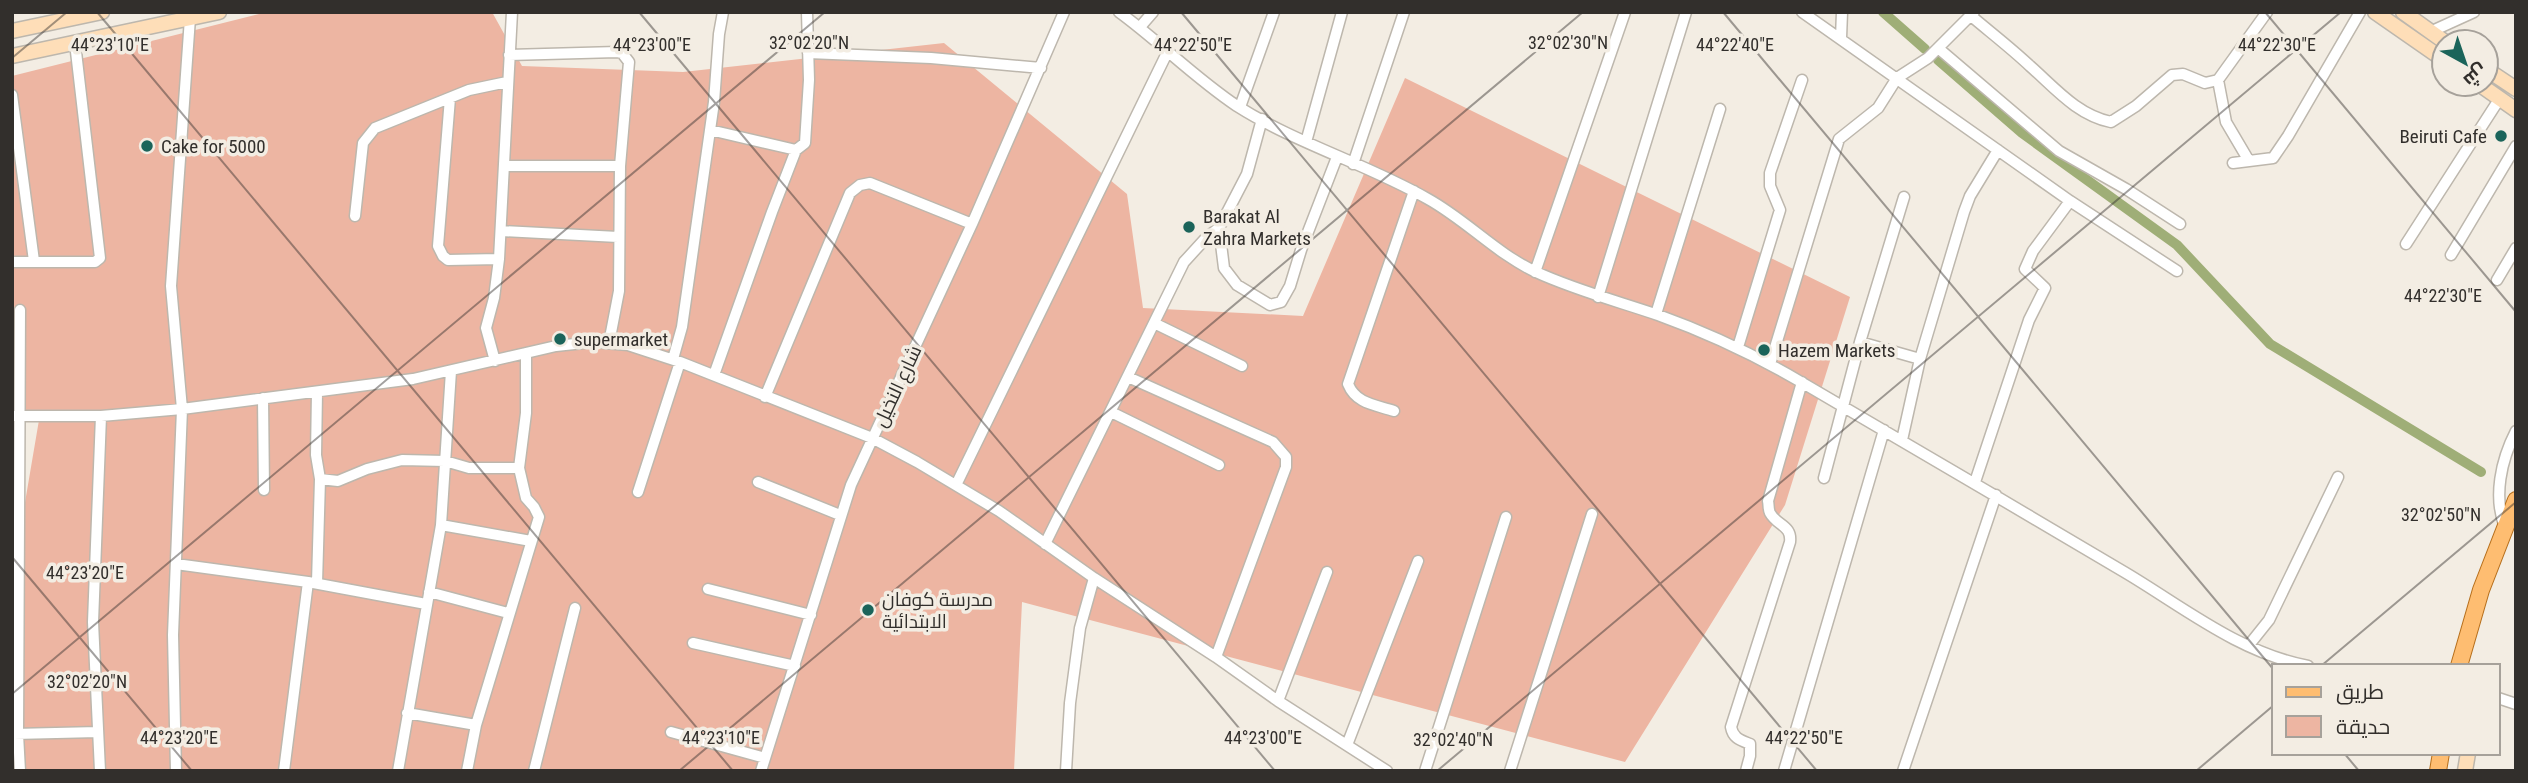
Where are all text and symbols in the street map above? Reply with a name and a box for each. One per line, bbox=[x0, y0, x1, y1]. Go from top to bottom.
north arrow bbox=[2430, 28, 2500, 98]
text: 32°02'20"N bbox=[769, 32, 849, 53]
text: 32°02'30"N bbox=[1528, 32, 1608, 53]
text: 44°23'10"E bbox=[71, 34, 149, 55]
text: 44°23'00"E bbox=[613, 34, 691, 55]
text: 44°22'50"E bbox=[1154, 34, 1232, 55]
text: 44°22'40"E bbox=[1696, 34, 1774, 55]
text: 44°22'30"E bbox=[2238, 34, 2316, 55]
text: ش bbox=[2459, 59, 2492, 92]
place label: Beiruti Cafe bbox=[2399, 125, 2487, 148]
marker: Beiruti Cafe bbox=[2493, 128, 2509, 144]
place label: Cake for 5000 bbox=[161, 135, 266, 158]
marker: Cake for 5000 bbox=[139, 138, 155, 154]
place label: Barakat Al Zahra Markets bbox=[1203, 205, 1311, 250]
marker: Barakat Al Zahra Markets bbox=[1181, 219, 1197, 235]
text: 44°22'30"E bbox=[2404, 285, 2482, 306]
place label: supermarket bbox=[574, 328, 668, 351]
marker: supermarket bbox=[552, 331, 568, 347]
place label: Hazem Markets bbox=[1778, 339, 1895, 362]
street label: شارع النخيل bbox=[869, 342, 928, 432]
marker: Hazem Markets bbox=[1756, 342, 1772, 358]
text: 32°02'50"N bbox=[2401, 504, 2481, 525]
text: 44°23'20"E bbox=[46, 562, 124, 583]
place label: مدرسة كوفان الابتدائية bbox=[882, 588, 993, 633]
marker: مدرسة كوفان الابتدائية bbox=[860, 602, 876, 618]
legend bbox=[2272, 664, 2500, 755]
text: 32°02'20"N bbox=[47, 671, 127, 692]
text: طريق bbox=[2336, 680, 2384, 705]
text: حديقة bbox=[2336, 715, 2390, 739]
text: 44°23'20"E bbox=[140, 727, 218, 748]
text: 44°23'10"E bbox=[682, 727, 760, 748]
text: 44°23'00"E bbox=[1224, 727, 1302, 748]
text: 44°22'50"E bbox=[1765, 727, 1843, 748]
text: 32°02'40"N bbox=[1413, 729, 1493, 750]

